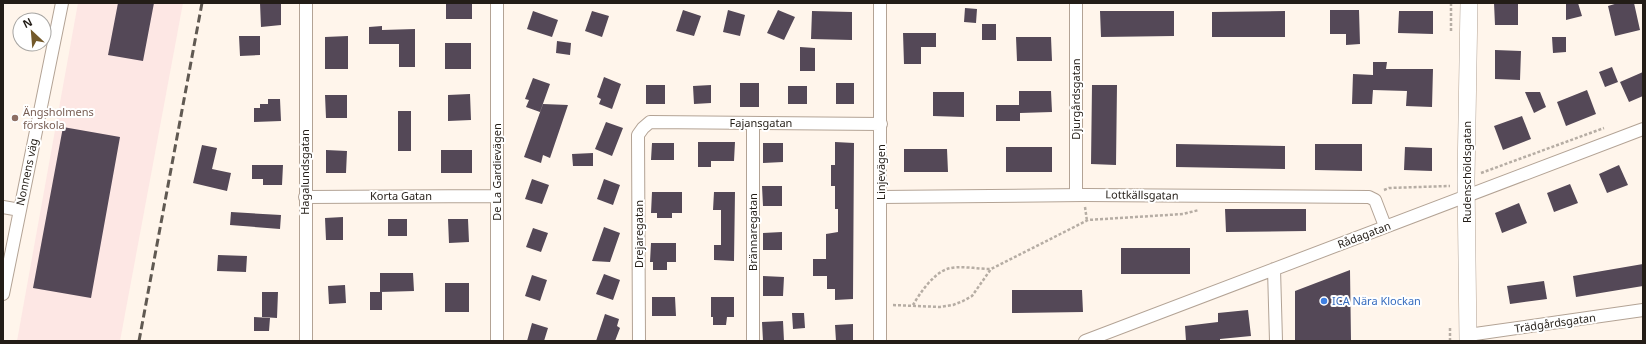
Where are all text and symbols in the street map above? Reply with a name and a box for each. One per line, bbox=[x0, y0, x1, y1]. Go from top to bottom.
north arrow bbox=[12, 12, 52, 52]
text: N bbox=[20, 14, 35, 31]
street label: Djurgårdsgatan bbox=[1068, 58, 1083, 140]
place label: Ängsholmens förskola bbox=[23, 104, 94, 132]
marker: Ängsholmens förskola bbox=[10, 113, 20, 123]
street label: Fajansgatan bbox=[730, 115, 792, 130]
street label: Rudenschöldsgatan bbox=[1459, 121, 1474, 223]
street label: De La Gardievägen bbox=[489, 123, 504, 221]
street label: Hagalundsgatan bbox=[297, 129, 312, 215]
street label: Nonnens väg bbox=[12, 137, 41, 207]
street label: Linjevägen bbox=[873, 144, 888, 200]
street label: Lottkällsgatan bbox=[1105, 186, 1179, 203]
street label: Korta Gatan bbox=[370, 188, 432, 203]
street label: Brännaregatan bbox=[745, 193, 760, 271]
street label: Drejaregatan bbox=[631, 200, 646, 268]
street label: Rådagatan bbox=[1335, 218, 1393, 252]
place label: ICA Nära Klockan bbox=[1332, 293, 1421, 308]
marker: ICA Nära Klockan bbox=[1319, 296, 1329, 306]
street label: Trädgårdsgatan bbox=[1513, 309, 1597, 336]

